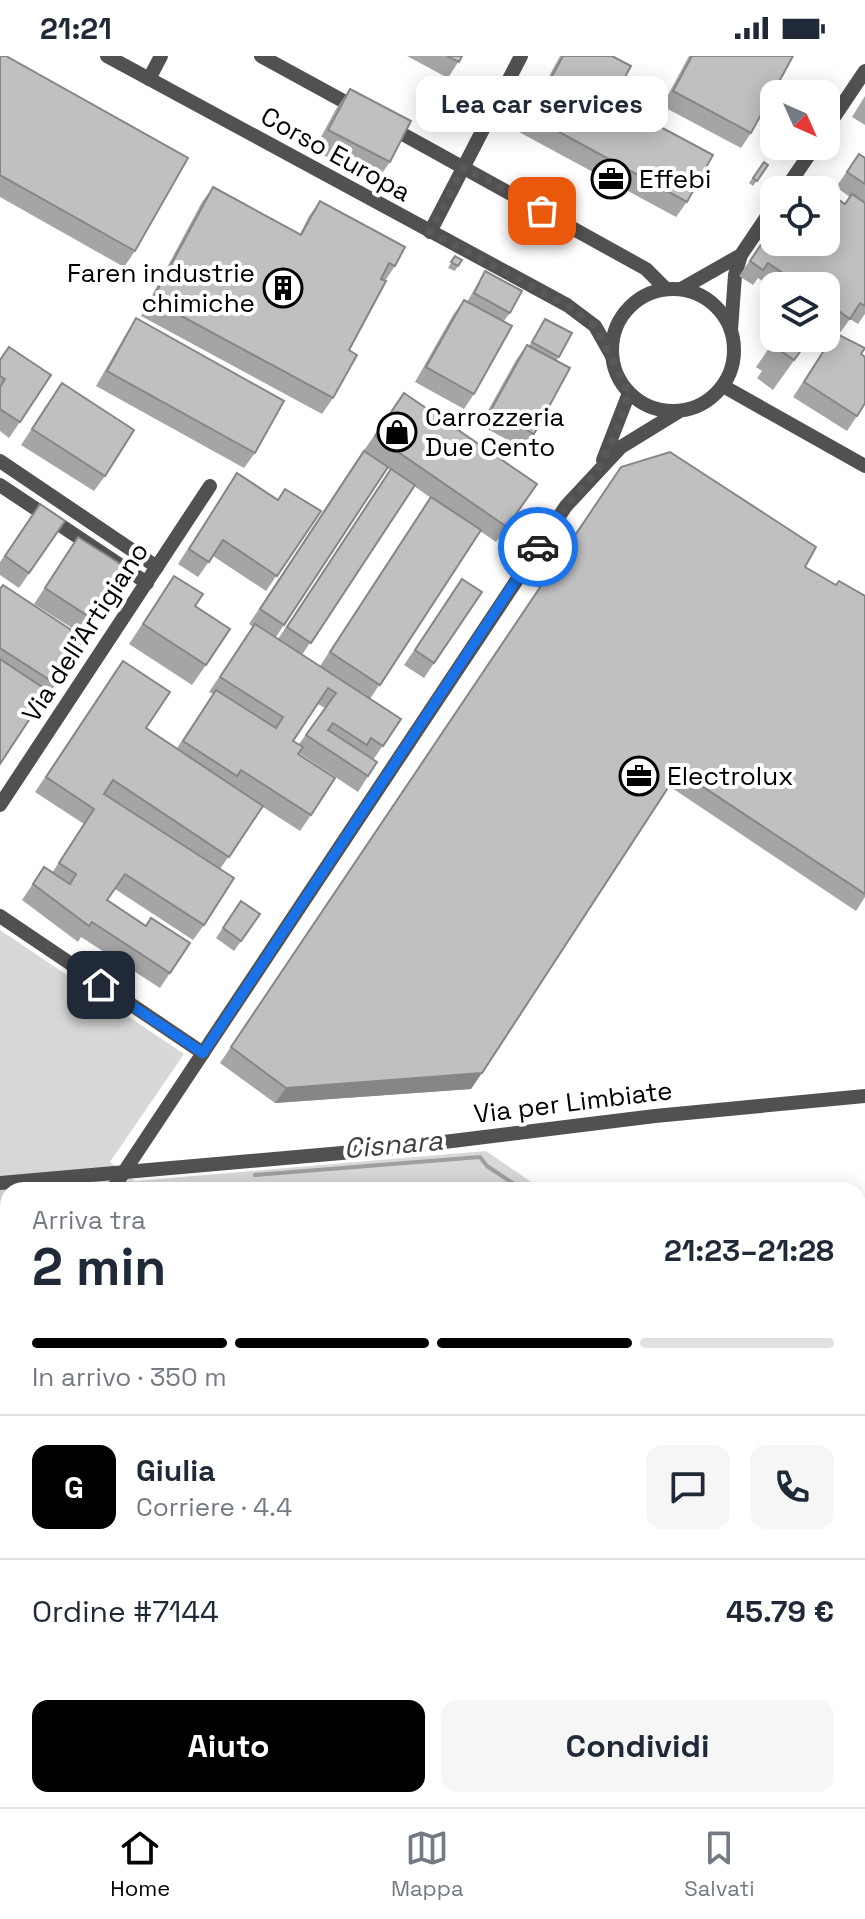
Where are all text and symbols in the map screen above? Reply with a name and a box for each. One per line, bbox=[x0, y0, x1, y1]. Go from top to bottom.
text: 21:21 bbox=[40, 9, 112, 48]
callout: Lea car services bbox=[416, 75, 668, 131]
north arrow bbox=[760, 80, 840, 160]
map controls bbox=[760, 80, 840, 352]
text: Lea car services bbox=[441, 87, 643, 121]
street label: Corso Europa bbox=[255, 99, 417, 209]
office icon: Effebi bbox=[590, 158, 632, 200]
place label: Effebi bbox=[639, 162, 711, 196]
button: locate bbox=[760, 176, 840, 256]
pin bbox=[508, 177, 576, 245]
icon: bag bbox=[520, 189, 564, 233]
place label: Faren industrie chimiche bbox=[67, 256, 255, 320]
building icon: Faren industrie chimiche bbox=[262, 267, 304, 309]
button: layers bbox=[760, 272, 840, 352]
place label: Carrozzeria Due Cento bbox=[425, 400, 565, 464]
shop icon: Carrozzeria Due Cento bbox=[376, 411, 418, 453]
courier bbox=[498, 507, 578, 587]
icon: car bbox=[516, 525, 560, 569]
street label: Via dell'Artigiano bbox=[14, 536, 156, 728]
office icon: Electrolux bbox=[618, 755, 660, 797]
place label: Electrolux bbox=[667, 759, 794, 793]
pin bbox=[67, 951, 135, 1019]
icon: home bbox=[79, 963, 123, 1007]
street label: Via per Limbiate bbox=[472, 1073, 674, 1131]
water label: Cisnara bbox=[342, 1122, 445, 1166]
text: Arriva tra bbox=[32, 1203, 146, 1237]
text: 21:23–21:28 bbox=[664, 1231, 834, 1270]
text: 2 min bbox=[32, 1234, 166, 1300]
text: In arrivo · 350 m bbox=[32, 1360, 227, 1394]
button: chat bbox=[646, 1445, 730, 1529]
button: phone bbox=[750, 1445, 834, 1529]
text: Giulia bbox=[136, 1451, 216, 1490]
text: G bbox=[64, 1468, 84, 1507]
text: Corriere · 4.4 bbox=[136, 1490, 292, 1524]
text: Ordine #7144 bbox=[32, 1592, 219, 1631]
text: 45.79 € bbox=[726, 1592, 834, 1631]
button: Aiuto bbox=[32, 1700, 425, 1792]
button: Condividi bbox=[441, 1700, 834, 1792]
tab: Home bbox=[110, 1826, 170, 1902]
tab: Mappa bbox=[391, 1826, 464, 1902]
tab: Salvati bbox=[684, 1826, 755, 1902]

